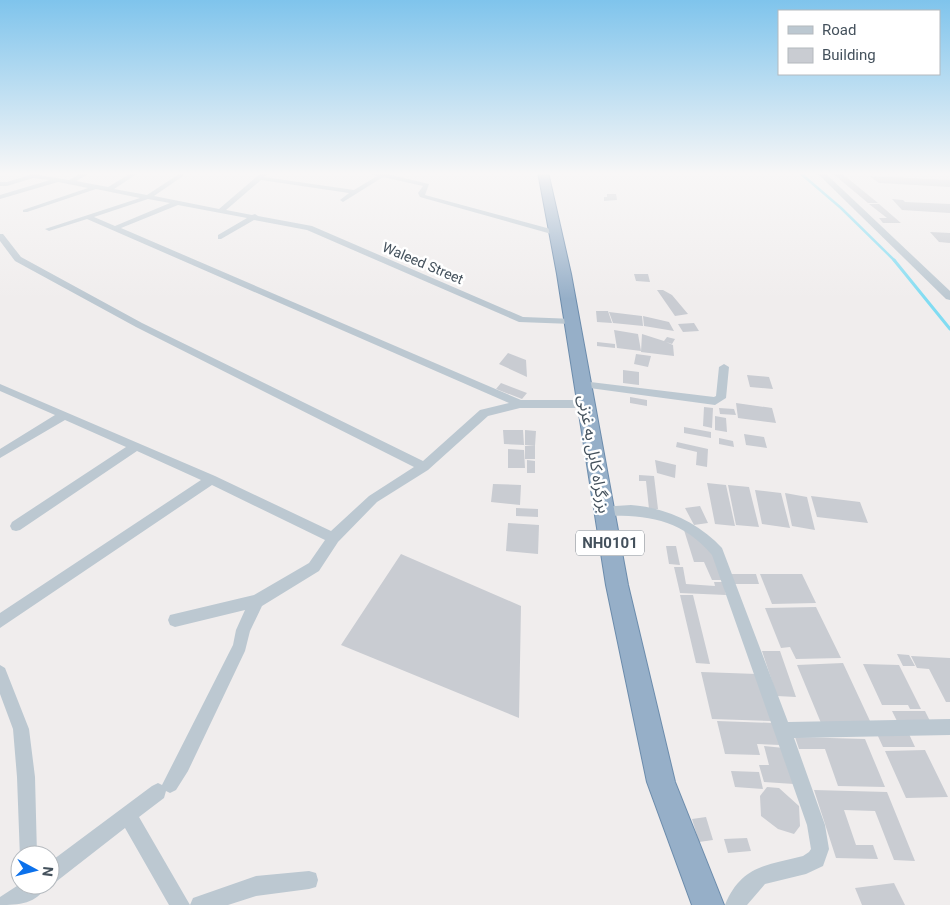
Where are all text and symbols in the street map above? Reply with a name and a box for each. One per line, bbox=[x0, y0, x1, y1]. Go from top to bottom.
legend bbox=[778, 10, 940, 75]
text: Road bbox=[822, 21, 856, 39]
text: Building bbox=[822, 46, 876, 64]
street label: Waleed Street bbox=[380, 239, 466, 287]
street label: بزرگراه کابل به غزنی bbox=[574, 393, 614, 515]
road number: NH0101 bbox=[576, 530, 644, 556]
north arrow bbox=[10, 845, 60, 895]
text: N bbox=[39, 866, 56, 877]

